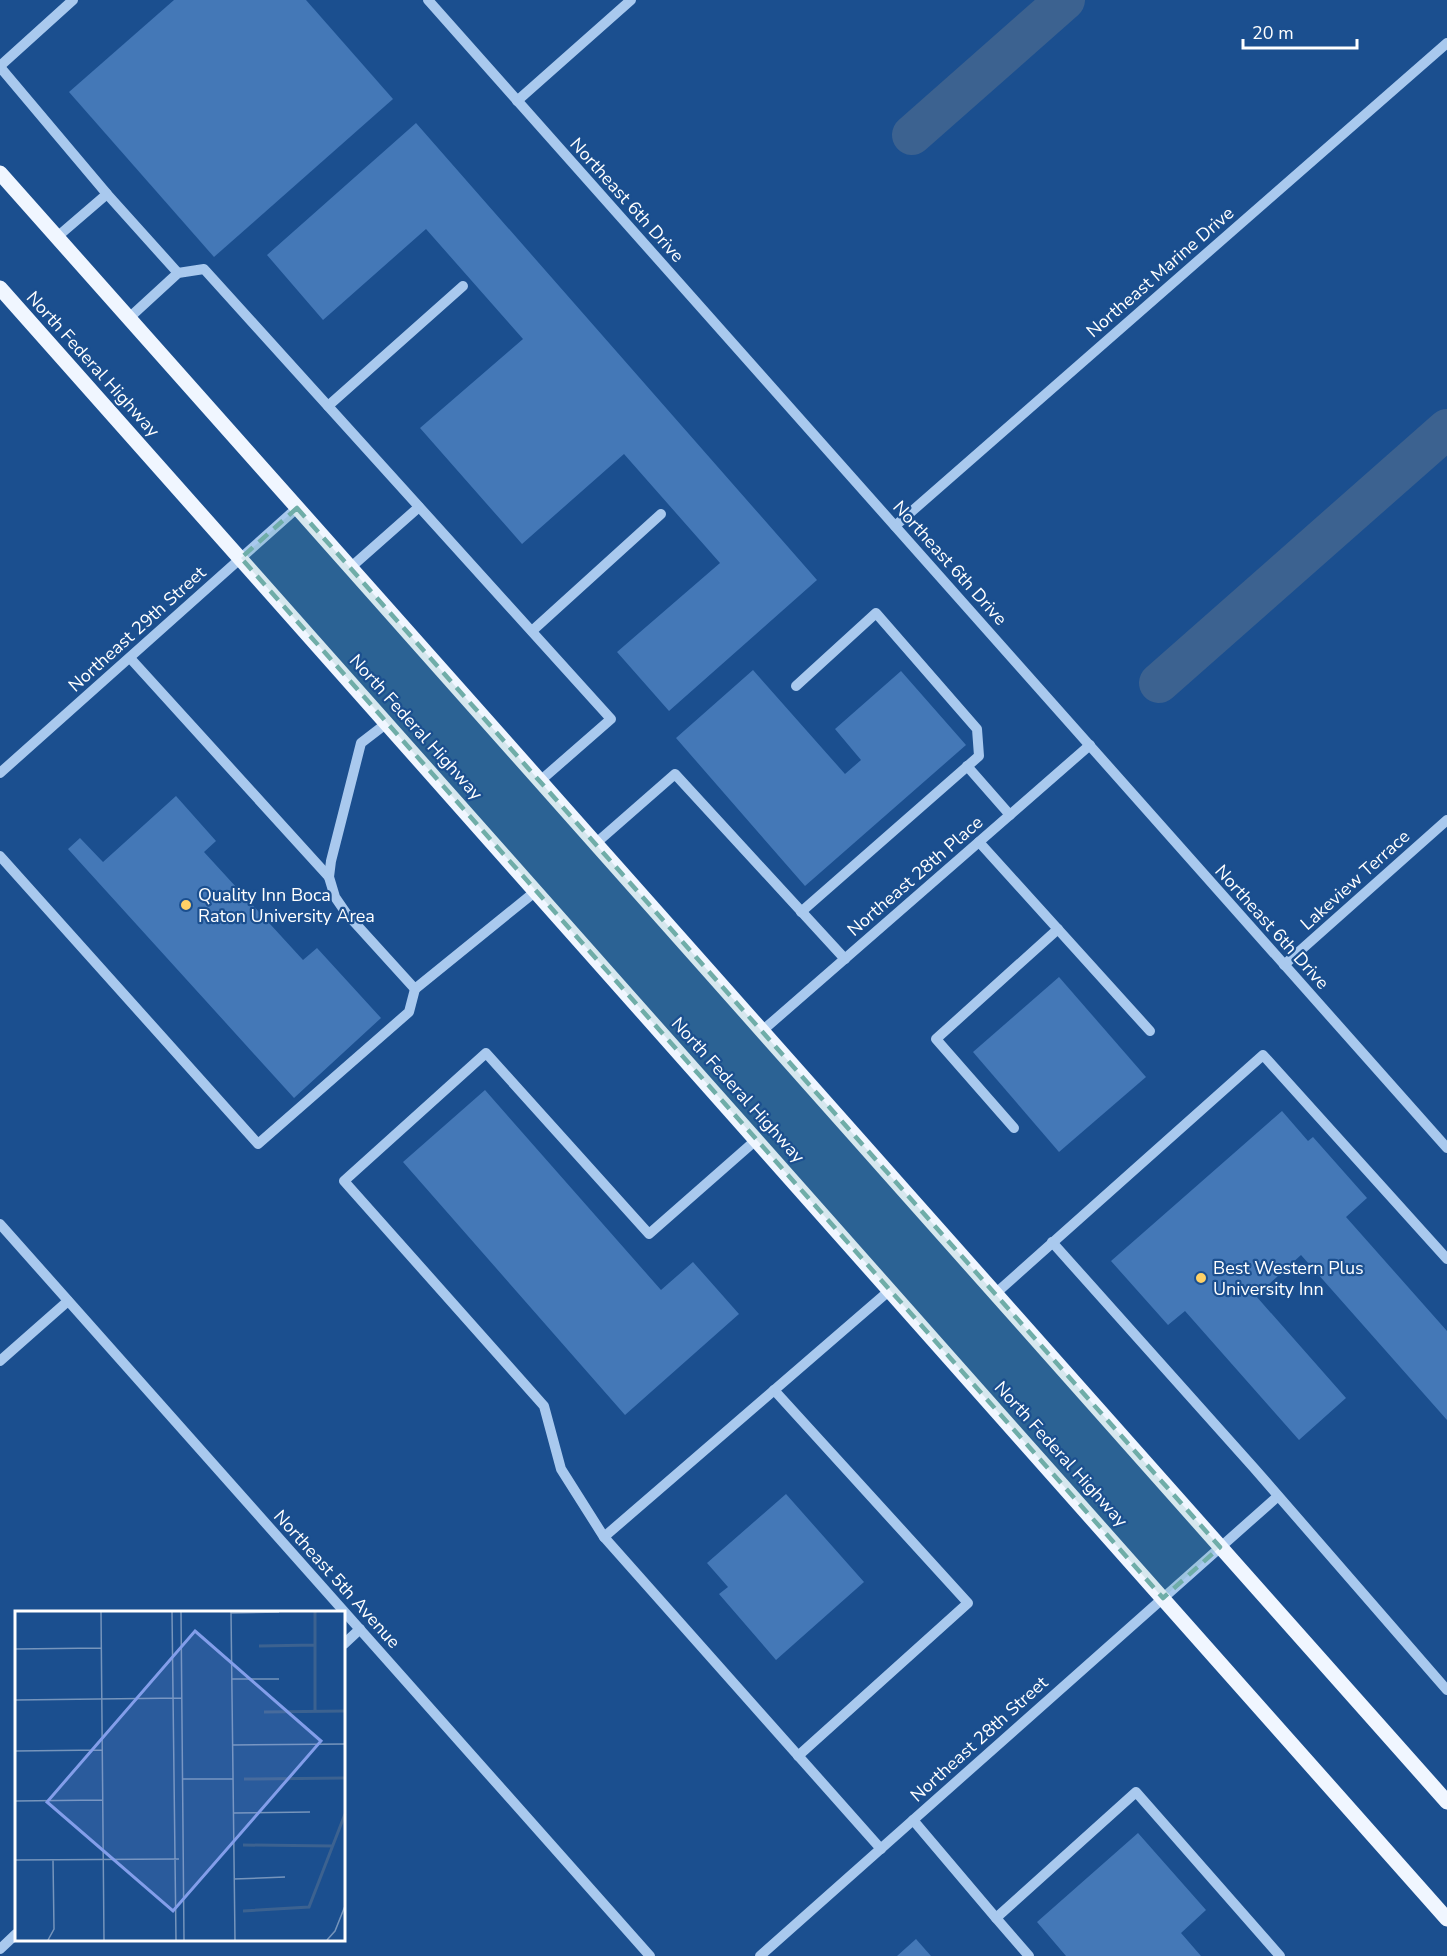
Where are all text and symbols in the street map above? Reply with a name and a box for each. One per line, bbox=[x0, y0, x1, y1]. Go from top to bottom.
scale bar bbox=[1243, 12, 1357, 50]
text: 20 m bbox=[1252, 21, 1294, 45]
street label: Northeast 6th Drive bbox=[565, 133, 689, 267]
street label: Northeast Marine Drive bbox=[1081, 201, 1239, 343]
street label: North Federal Highway bbox=[21, 286, 166, 443]
street label: Northeast 6th Drive bbox=[888, 496, 1012, 630]
street label: Northeast 29th Street bbox=[63, 560, 211, 697]
street label: North Federal Highway bbox=[344, 649, 489, 806]
street label: Northeast 28th Place bbox=[842, 810, 988, 942]
street label: Lakeview Terrace bbox=[1295, 824, 1415, 936]
street label: Northeast 6th Drive bbox=[1210, 860, 1334, 994]
place label: Quality Inn Boca Raton University Area bbox=[198, 883, 375, 928]
marker: Quality Inn Boca Raton University Area bbox=[179, 898, 193, 912]
street label: North Federal Highway bbox=[666, 1012, 811, 1169]
place label: Best Western Plus University Inn bbox=[1213, 1256, 1364, 1301]
marker: Best Western Plus University Inn bbox=[1194, 1271, 1208, 1285]
street label: North Federal Highway bbox=[989, 1376, 1134, 1533]
street label: Northeast 5th Avenue bbox=[268, 1505, 406, 1653]
inset map bbox=[15, 1611, 345, 1941]
street label: Northeast 28th Street bbox=[905, 1670, 1053, 1807]

